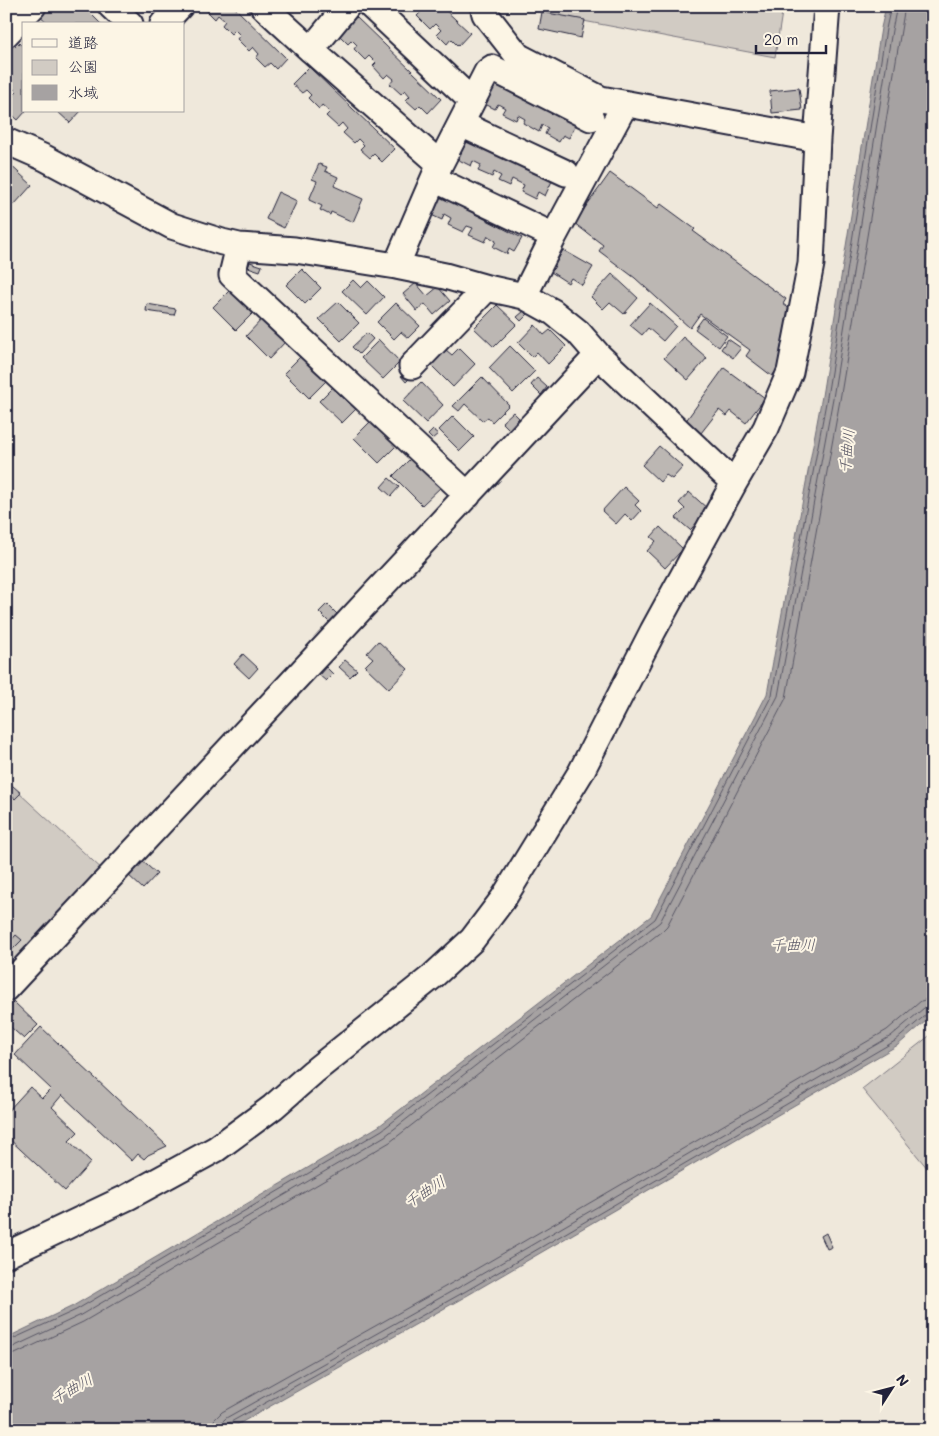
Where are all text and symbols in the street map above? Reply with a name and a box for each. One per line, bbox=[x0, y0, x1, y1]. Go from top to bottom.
legend bbox=[22, 22, 185, 112]
scale bar bbox=[756, 22, 826, 54]
text: 20 m bbox=[764, 29, 798, 49]
text: 道路 bbox=[68, 32, 98, 52]
text: 公園 bbox=[68, 56, 98, 76]
text: 水域 bbox=[68, 82, 98, 102]
water label: 千曲川 bbox=[834, 428, 858, 474]
water label: 千曲川 bbox=[770, 934, 816, 954]
water label: 千曲川 bbox=[400, 1171, 449, 1212]
north arrow bbox=[866, 1364, 916, 1414]
water label: 千曲川 bbox=[47, 1368, 96, 1408]
text: N bbox=[892, 1370, 914, 1390]

